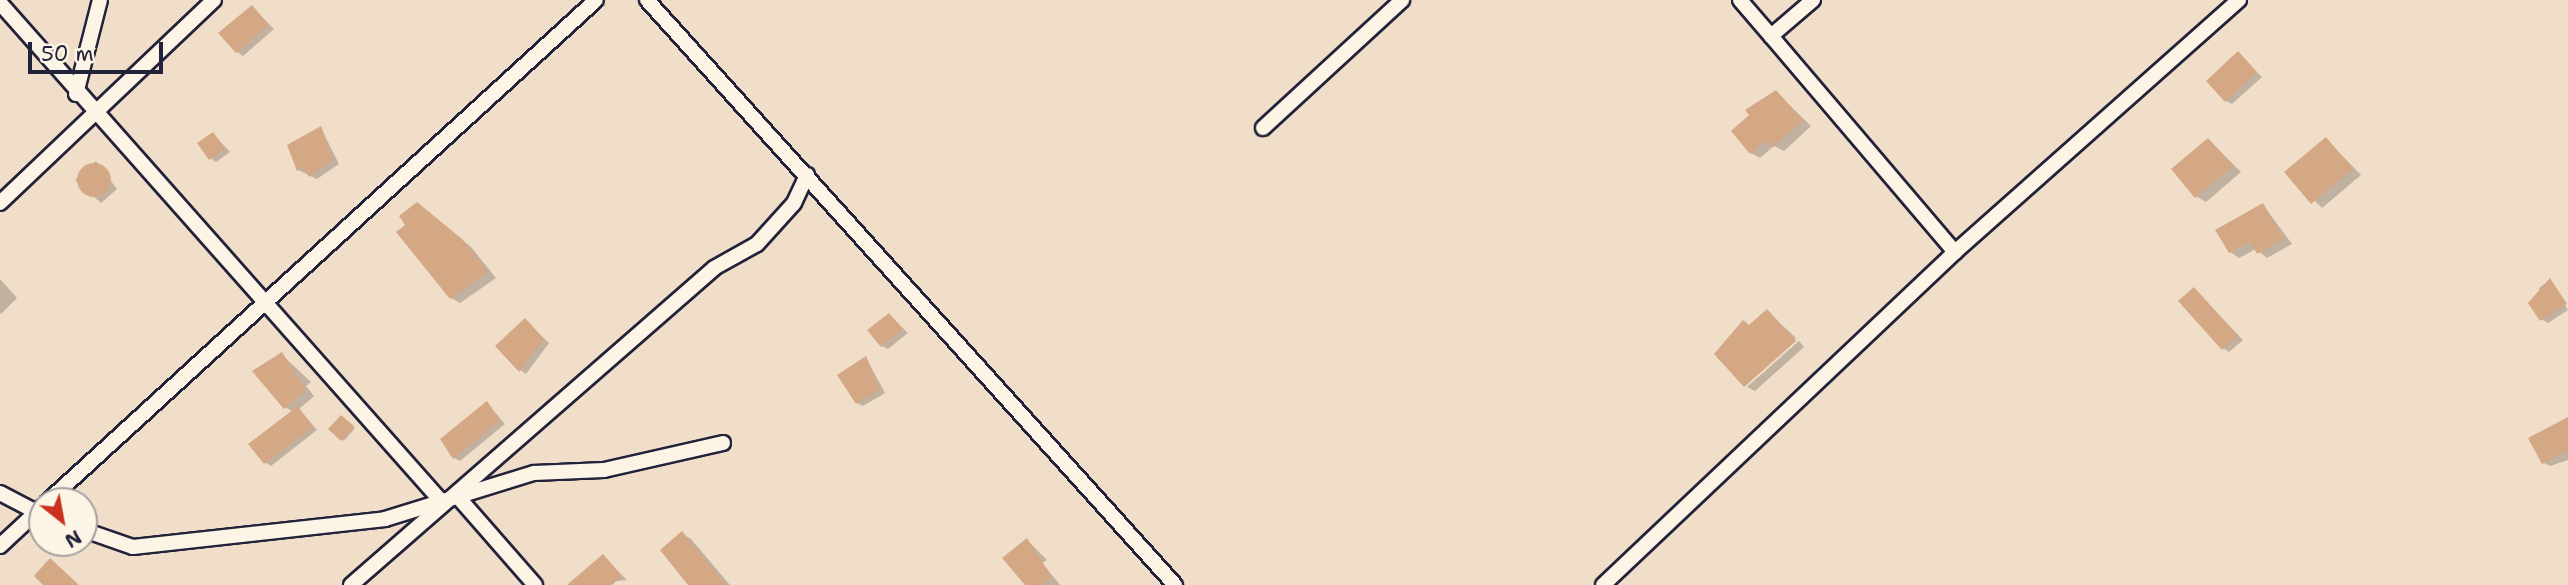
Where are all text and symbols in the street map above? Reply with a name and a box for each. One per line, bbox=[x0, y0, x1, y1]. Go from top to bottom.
scale bar bbox=[32, 28, 166, 72]
text: 50 m bbox=[41, 40, 94, 68]
north arrow bbox=[28, 487, 98, 557]
text: N bbox=[60, 524, 86, 553]

